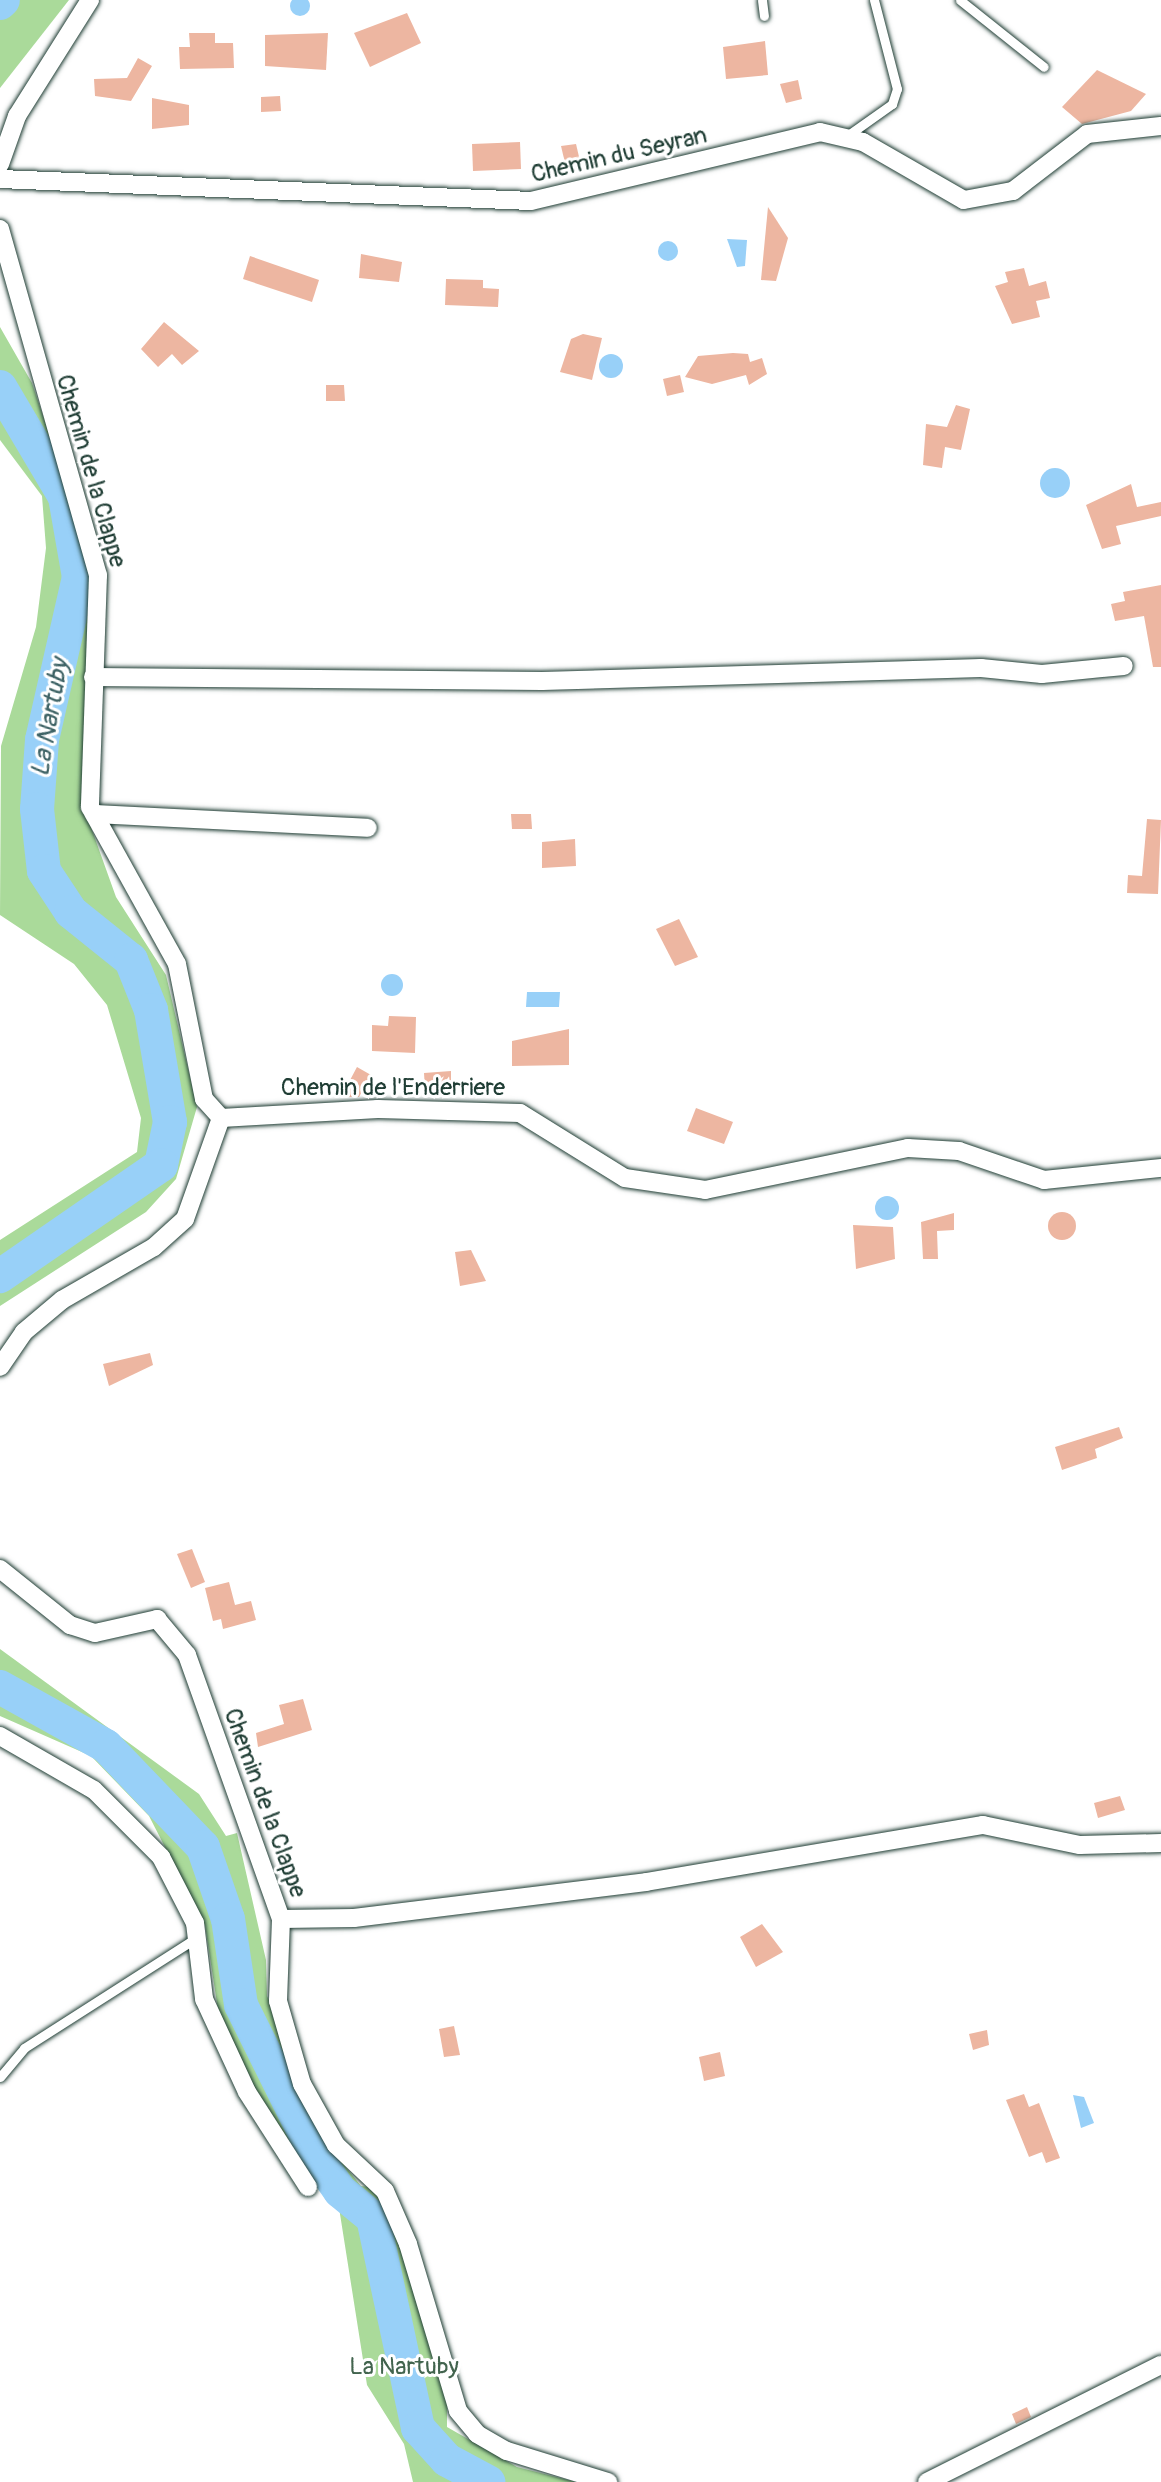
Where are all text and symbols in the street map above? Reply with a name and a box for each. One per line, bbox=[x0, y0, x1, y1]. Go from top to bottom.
street label: Chemin du Seyran bbox=[528, 121, 710, 189]
street label: Chemin de la Clappe bbox=[50, 371, 132, 571]
water label: La Nartuby bbox=[25, 657, 77, 779]
street label: Chemin de l'Enderriere bbox=[281, 1074, 505, 1102]
street label: Chemin de la Clappe bbox=[217, 1705, 313, 1901]
park label: La Nartuby bbox=[349, 2353, 459, 2381]

